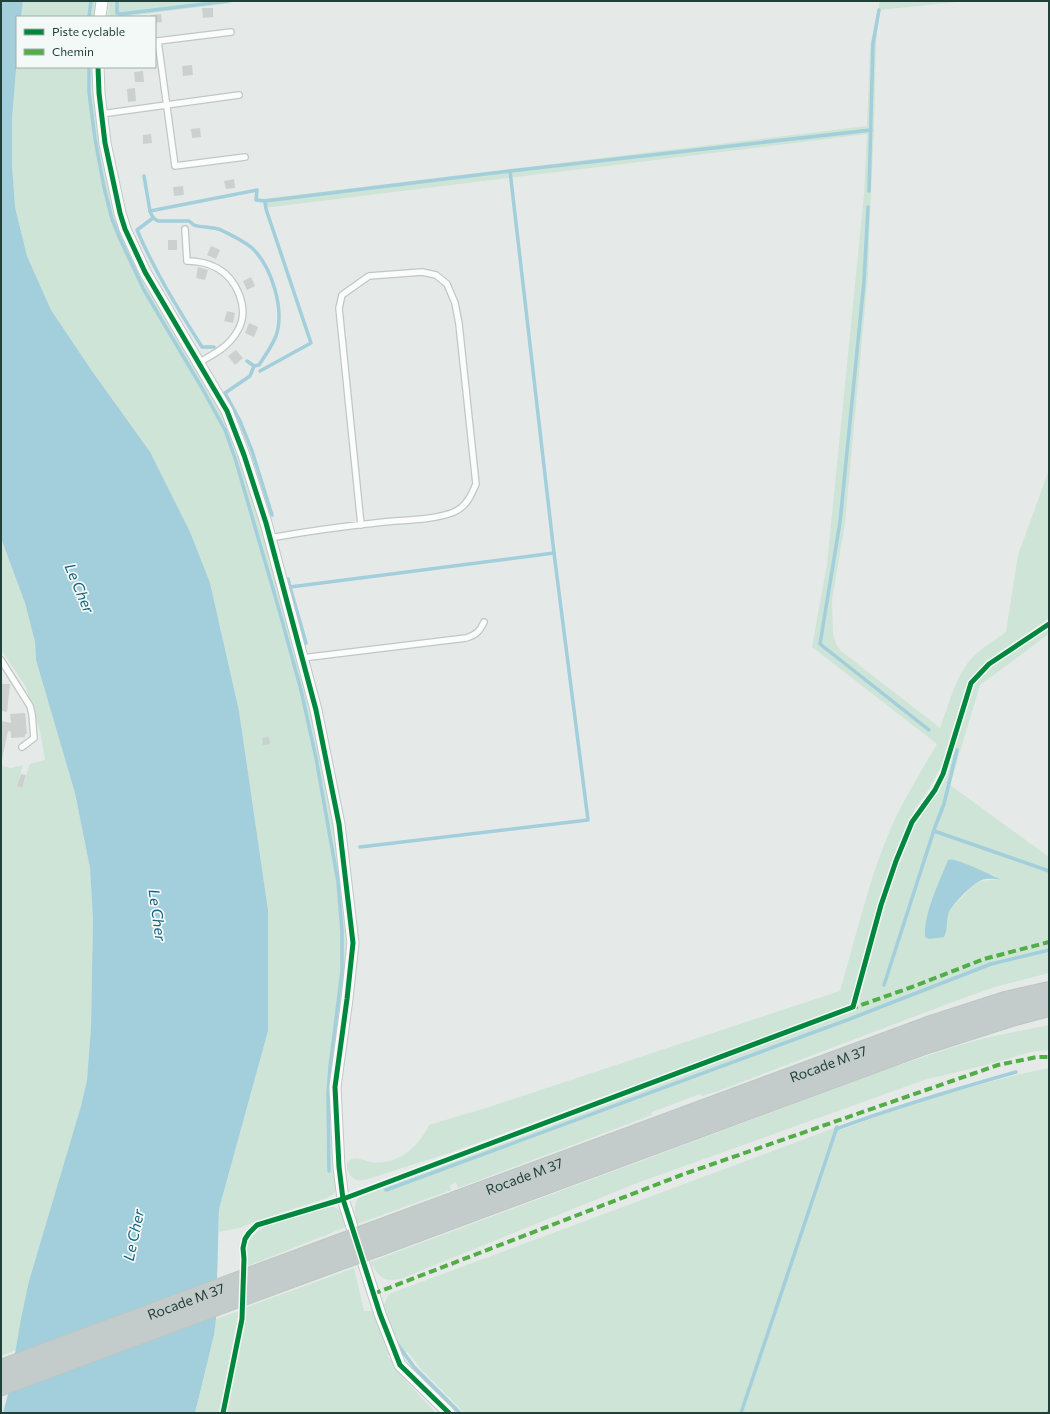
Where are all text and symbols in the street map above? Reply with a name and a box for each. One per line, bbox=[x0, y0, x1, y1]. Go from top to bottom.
legend bbox=[16, 16, 156, 68]
text: Piste cyclable bbox=[52, 24, 125, 38]
text: Chemin bbox=[52, 44, 94, 58]
water label: Le Cher bbox=[62, 560, 99, 616]
water label: Le Cher bbox=[145, 888, 171, 943]
street label: Rocade M 37 bbox=[787, 1041, 869, 1085]
street label: Rocade M 37 bbox=[483, 1153, 565, 1198]
water label: Le Cher bbox=[119, 1207, 147, 1262]
street label: Rocade M 37 bbox=[145, 1278, 227, 1323]

